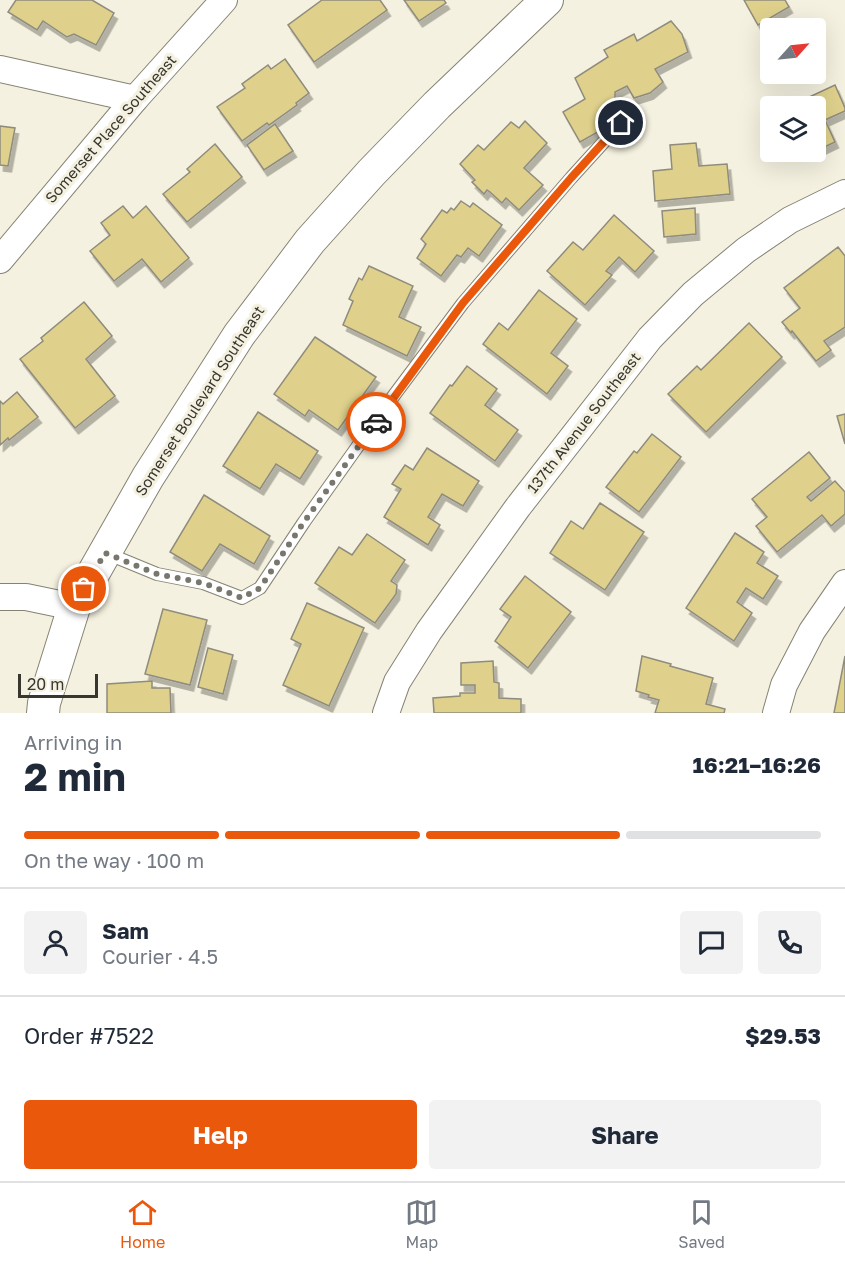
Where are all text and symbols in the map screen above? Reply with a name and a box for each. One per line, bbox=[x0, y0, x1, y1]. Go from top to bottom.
north arrow bbox=[760, 18, 826, 84]
map controls bbox=[760, 18, 826, 162]
street label: Somerset Place Southeast bbox=[41, 51, 180, 206]
button: layers bbox=[760, 96, 826, 162]
pin bbox=[595, 97, 646, 148]
icon: home bbox=[604, 106, 637, 139]
street label: Somerset Boulevard Southeast bbox=[131, 302, 267, 499]
street label: 137th Avenue Southeast bbox=[523, 348, 644, 496]
courier bbox=[346, 392, 406, 452]
icon: car bbox=[360, 406, 393, 439]
pin bbox=[58, 563, 109, 614]
icon: bag bbox=[67, 572, 100, 605]
scale bar bbox=[18, 671, 98, 698]
text: 20 m bbox=[27, 674, 64, 694]
text: Arriving in bbox=[24, 730, 122, 754]
text: 16:21–16:26 bbox=[693, 751, 821, 778]
text: 2 min bbox=[24, 753, 126, 800]
text: On the way · 100 m bbox=[24, 848, 204, 872]
button: person bbox=[24, 911, 87, 974]
button: chat bbox=[680, 911, 743, 974]
button: phone bbox=[758, 911, 821, 974]
text: Sam bbox=[102, 917, 149, 944]
text: Courier · 4.5 bbox=[102, 944, 218, 968]
text: Order #7522 bbox=[24, 1022, 154, 1049]
text: $29.53 bbox=[745, 1022, 821, 1049]
button: Help bbox=[24, 1100, 417, 1169]
button: Share bbox=[429, 1100, 821, 1169]
tab: Home bbox=[120, 1196, 165, 1252]
tab: Map bbox=[405, 1196, 438, 1252]
tab: Saved bbox=[678, 1196, 725, 1252]

